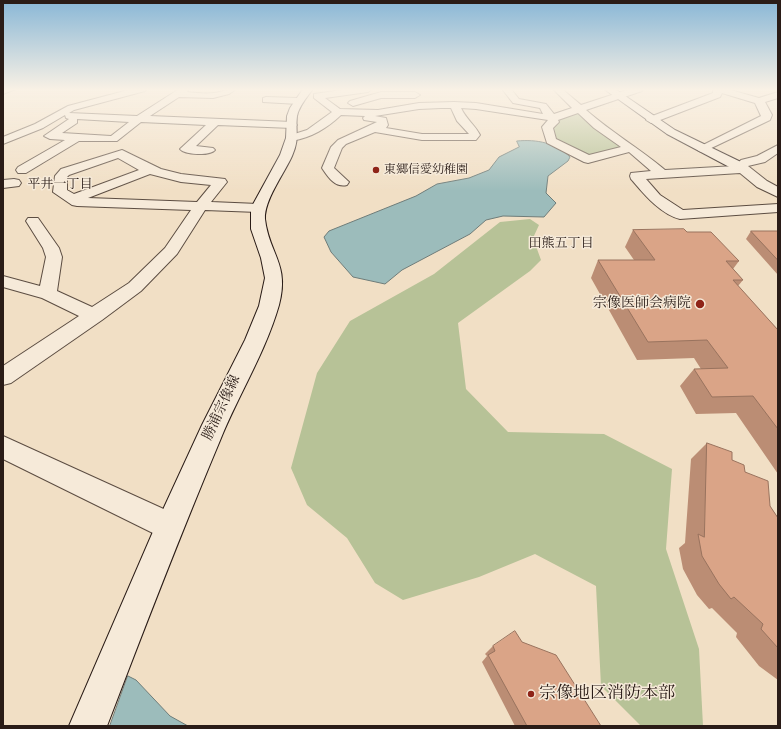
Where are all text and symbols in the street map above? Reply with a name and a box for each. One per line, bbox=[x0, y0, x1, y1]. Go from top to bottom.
place label: 東郷信愛幼稚園 bbox=[384, 163, 468, 177]
marker: 東郷信愛幼稚園 bbox=[371, 165, 381, 175]
district label: 平井一丁目 bbox=[28, 177, 92, 193]
district label: 田熊五丁目 bbox=[529, 236, 593, 252]
place label: 宗像医師会病院 bbox=[593, 296, 691, 312]
marker: 宗像医師会病院 bbox=[694, 298, 706, 310]
street label: 勝浦宗像線 bbox=[200, 373, 244, 443]
place label: 宗像地区消防本部 bbox=[539, 684, 675, 704]
marker: 宗像地区消防本部 bbox=[526, 689, 536, 699]

